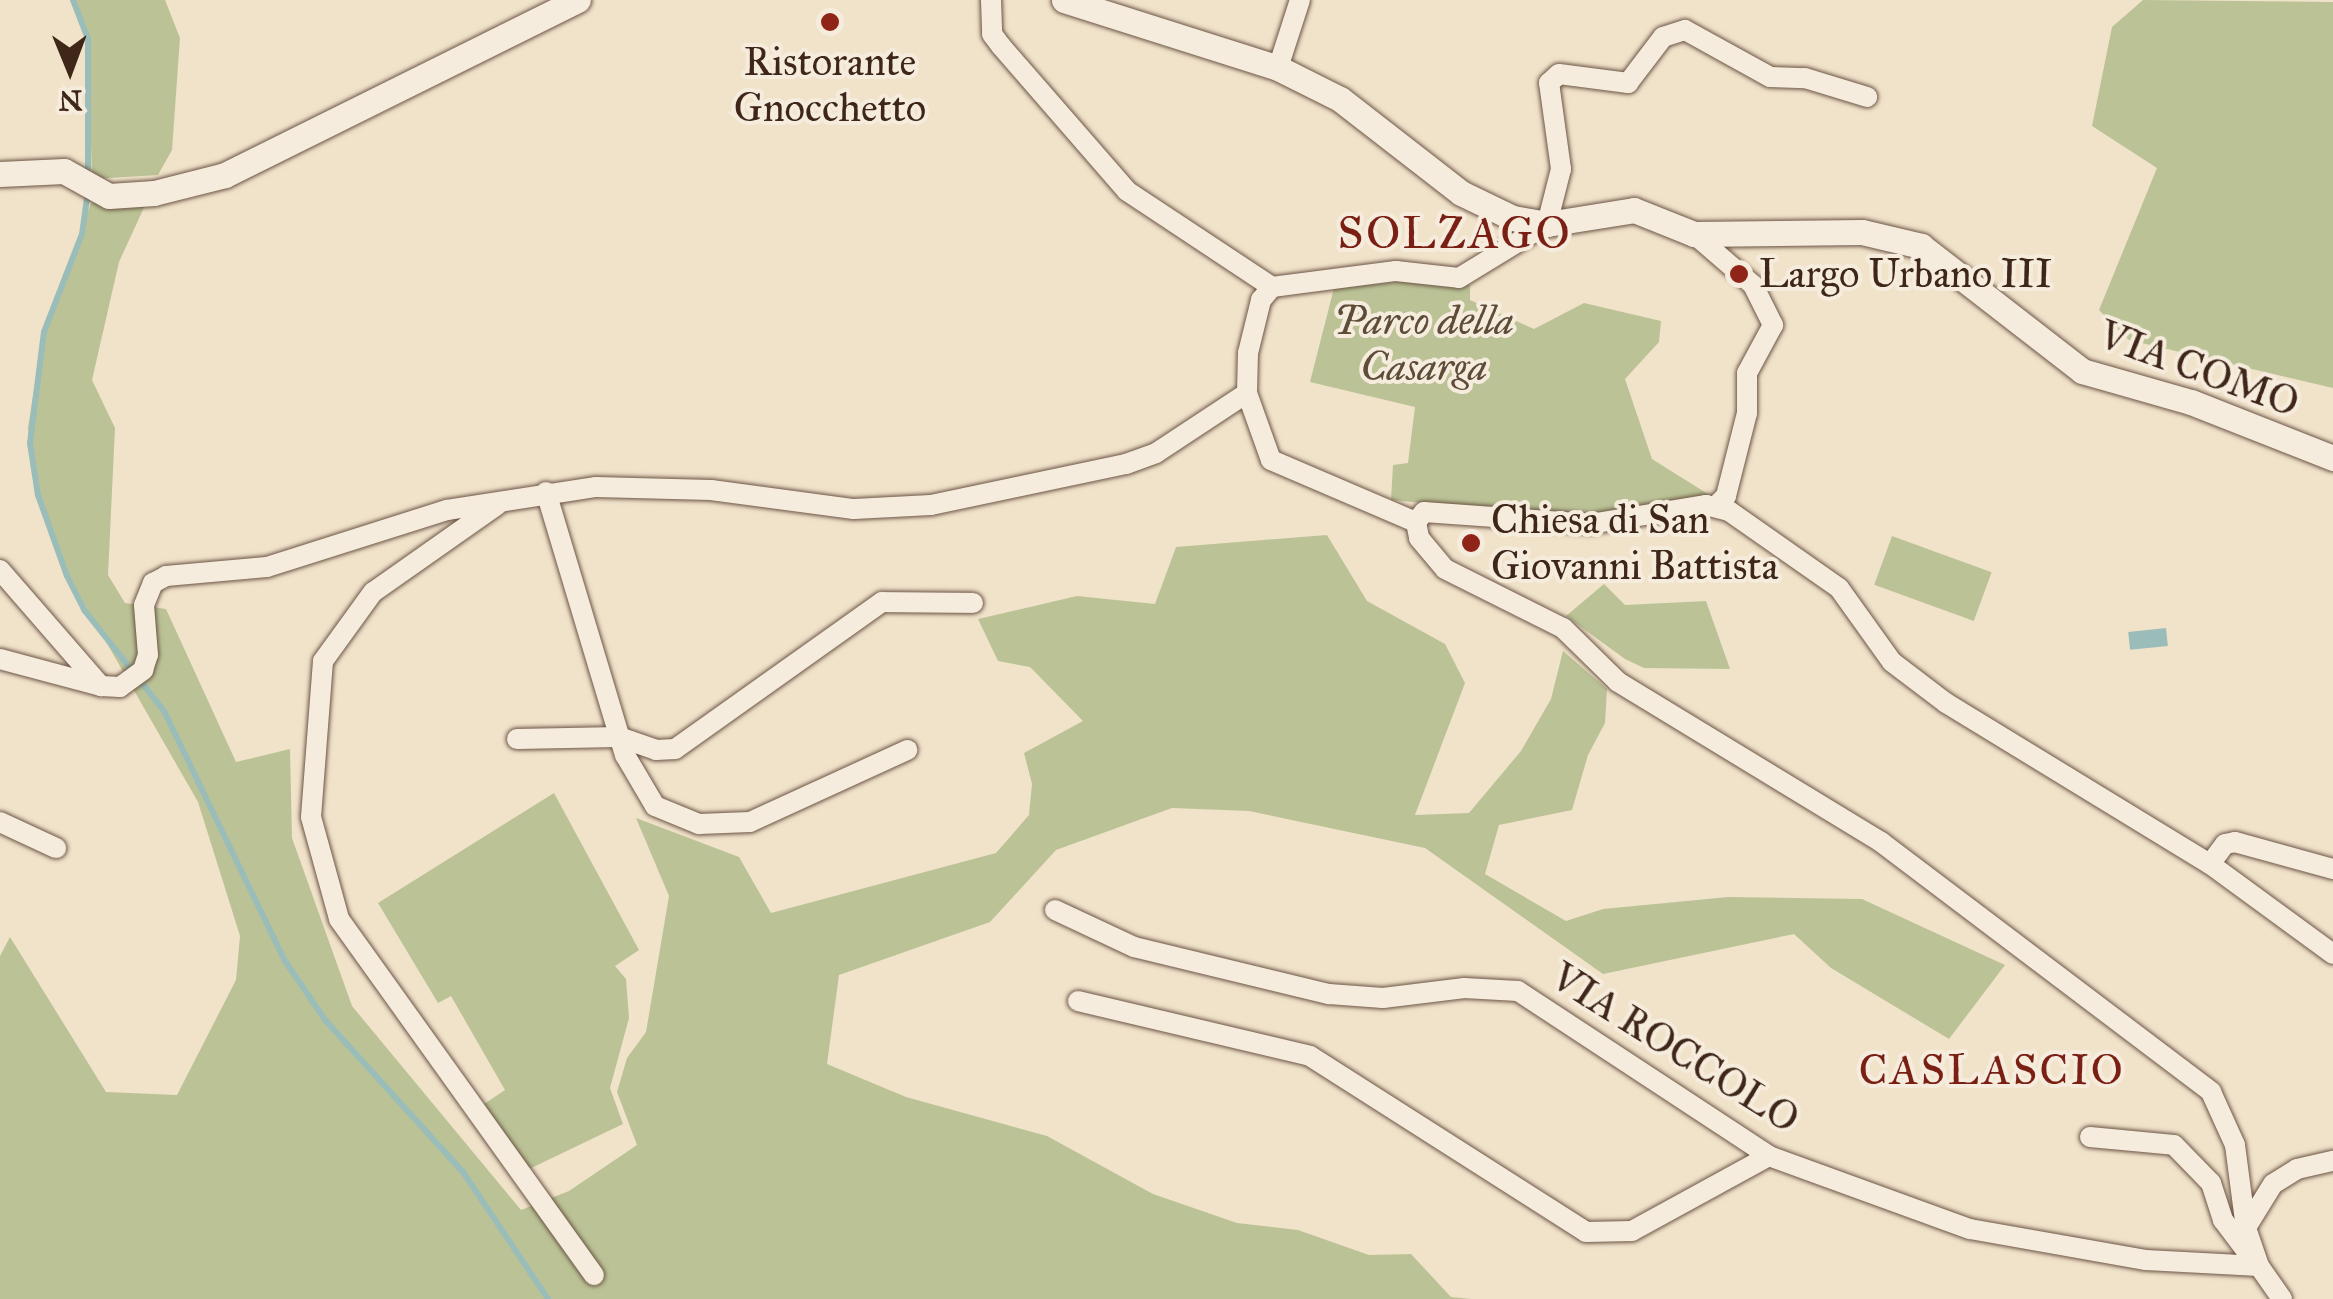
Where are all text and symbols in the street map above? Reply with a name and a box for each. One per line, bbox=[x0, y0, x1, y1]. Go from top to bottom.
marker: Ristorante Gnocchetto bbox=[819, 11, 841, 33]
north arrow bbox=[20, 20, 120, 120]
place label: Ristorante Gnocchetto bbox=[734, 38, 926, 132]
text: N bbox=[58, 83, 83, 118]
district label: SOLZAGO bbox=[1338, 206, 1572, 260]
place label: Largo Urbano III bbox=[1759, 250, 2052, 298]
marker: Largo Urbano III bbox=[1728, 263, 1750, 285]
park label: Parco della Casarga bbox=[1334, 297, 1514, 391]
street label: VIA COMO bbox=[2093, 311, 2305, 427]
place label: Chiesa di San Giovanni Battista bbox=[1491, 496, 1778, 590]
marker: Chiesa di San Giovanni Battista bbox=[1460, 532, 1482, 554]
street label: VIA ROCCOLO bbox=[1542, 953, 1808, 1143]
district label: CASLASCIO bbox=[1859, 1045, 2125, 1095]

